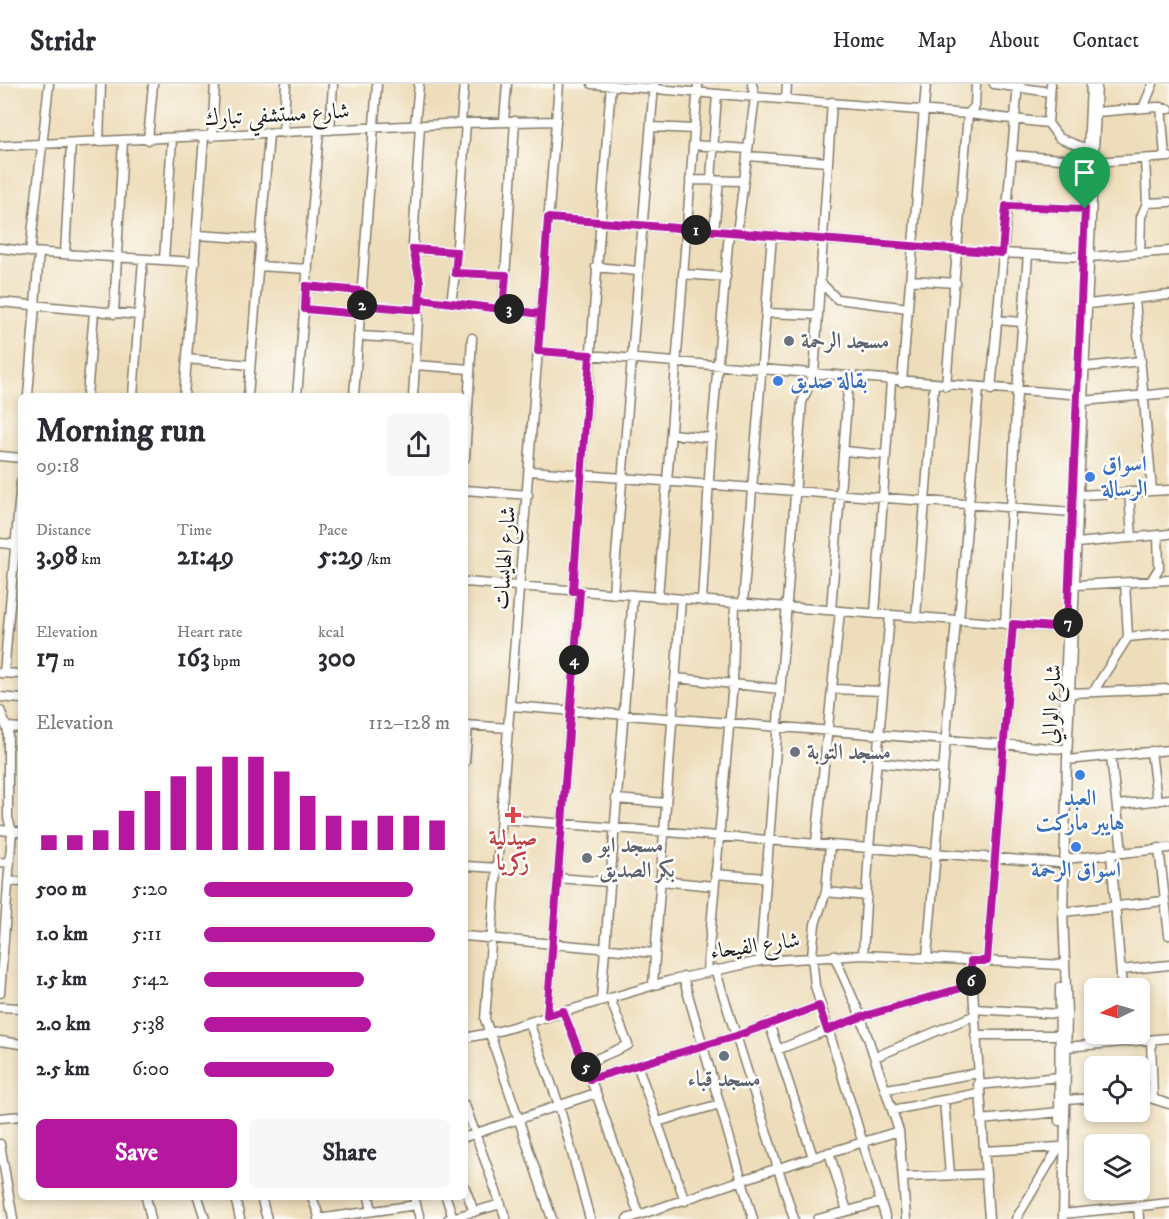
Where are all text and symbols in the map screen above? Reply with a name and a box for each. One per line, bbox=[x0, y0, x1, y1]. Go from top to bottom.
text: Stridr bbox=[30, 24, 96, 59]
text: Home bbox=[833, 28, 885, 54]
text: Map bbox=[918, 28, 956, 54]
text: About bbox=[989, 28, 1040, 54]
text: Contact bbox=[1073, 28, 1139, 54]
street label: شارع مستشفي تبارك bbox=[204, 98, 351, 140]
pin bbox=[1059, 147, 1110, 209]
icon: arrive bbox=[1068, 156, 1101, 189]
pin: 1 bbox=[681, 215, 711, 245]
text: 1 bbox=[693, 220, 699, 240]
pin: 2 bbox=[347, 290, 377, 320]
pin: 3 bbox=[494, 294, 524, 324]
text: 2 bbox=[358, 295, 366, 315]
text: 3 bbox=[506, 299, 512, 319]
place label: مسجد الرحمة bbox=[801, 328, 889, 355]
marker: مسجد الرحمة bbox=[782, 334, 796, 348]
place label: بقالة صديق bbox=[790, 368, 868, 395]
marker: بقالة صديق bbox=[771, 374, 785, 388]
text: Morning run bbox=[36, 411, 205, 452]
button: share bbox=[387, 413, 450, 476]
place label: اسواق الرسالة bbox=[1100, 451, 1147, 503]
text: 09:18 bbox=[36, 454, 79, 479]
marker: اسواق الرسالة bbox=[1083, 470, 1097, 484]
street label: شارع الهايسات bbox=[488, 505, 526, 611]
text: Distance bbox=[36, 520, 91, 540]
text: Time bbox=[177, 520, 212, 540]
text: Pace bbox=[318, 520, 348, 540]
text: 3.98 bbox=[36, 540, 78, 573]
text: 21:49 bbox=[177, 540, 234, 573]
text: 5:29 bbox=[318, 540, 363, 573]
text: km bbox=[78, 549, 101, 569]
text: /km bbox=[363, 549, 391, 569]
pin: 7 bbox=[1053, 608, 1083, 638]
text: 7 bbox=[1064, 613, 1072, 633]
text: Elevation bbox=[36, 622, 98, 642]
text: Heart rate bbox=[177, 622, 243, 642]
text: kcal bbox=[318, 622, 344, 642]
text: 17 bbox=[36, 642, 59, 675]
text: 163 bbox=[177, 642, 210, 675]
text: 300 bbox=[318, 642, 356, 675]
pin: 4 bbox=[559, 645, 589, 675]
text: 4 bbox=[569, 650, 579, 670]
text: m bbox=[59, 651, 75, 671]
text: bpm bbox=[210, 651, 241, 671]
street label: شارع الوالي bbox=[1036, 663, 1072, 745]
text: Elevation bbox=[36, 711, 113, 736]
text: 112–128 m bbox=[368, 711, 450, 736]
place label: مسجد التوبة bbox=[807, 739, 891, 766]
marker: مسجد التوبة bbox=[788, 745, 802, 759]
marker: العبد هايبر ماركت bbox=[1073, 768, 1087, 782]
place label: العبد هايبر ماركت bbox=[1035, 785, 1125, 837]
marker: صيدلية زكريا bbox=[506, 808, 520, 822]
place label: صيدلية زكريا bbox=[489, 825, 537, 877]
place label: مسجد ابو بكر الصديق bbox=[597, 832, 675, 884]
marker: اسواق الرحمة bbox=[1069, 840, 1083, 854]
marker: مسجد ابو بكر الصديق bbox=[580, 851, 594, 865]
place label: اسواق الرحمة bbox=[1031, 857, 1121, 884]
text: 500 m bbox=[36, 877, 87, 902]
text: 5:20 bbox=[132, 877, 168, 902]
text: 1.0 km bbox=[36, 922, 88, 947]
text: 5:11 bbox=[132, 922, 162, 947]
street label: شارع الفيحاء bbox=[708, 926, 802, 970]
pin: 6 bbox=[956, 966, 986, 996]
text: 1.5 km bbox=[36, 967, 87, 992]
text: 5:42 bbox=[132, 967, 169, 992]
text: 6 bbox=[967, 971, 975, 991]
north arrow bbox=[1084, 978, 1150, 1044]
map controls bbox=[1084, 978, 1150, 1200]
text: 2.0 km bbox=[36, 1012, 91, 1037]
text: 5:38 bbox=[132, 1012, 165, 1037]
marker: مسجد قباء bbox=[717, 1049, 731, 1063]
pin: 5 bbox=[571, 1052, 601, 1082]
button: locate bbox=[1084, 1056, 1150, 1122]
text: 2.5 km bbox=[36, 1057, 90, 1082]
text: 6:00 bbox=[132, 1057, 169, 1082]
text: 5 bbox=[582, 1057, 590, 1077]
place label: مسجد قباء bbox=[687, 1066, 761, 1093]
button: Save bbox=[36, 1119, 237, 1188]
button: Share bbox=[249, 1119, 450, 1188]
button: layers bbox=[1084, 1134, 1150, 1200]

